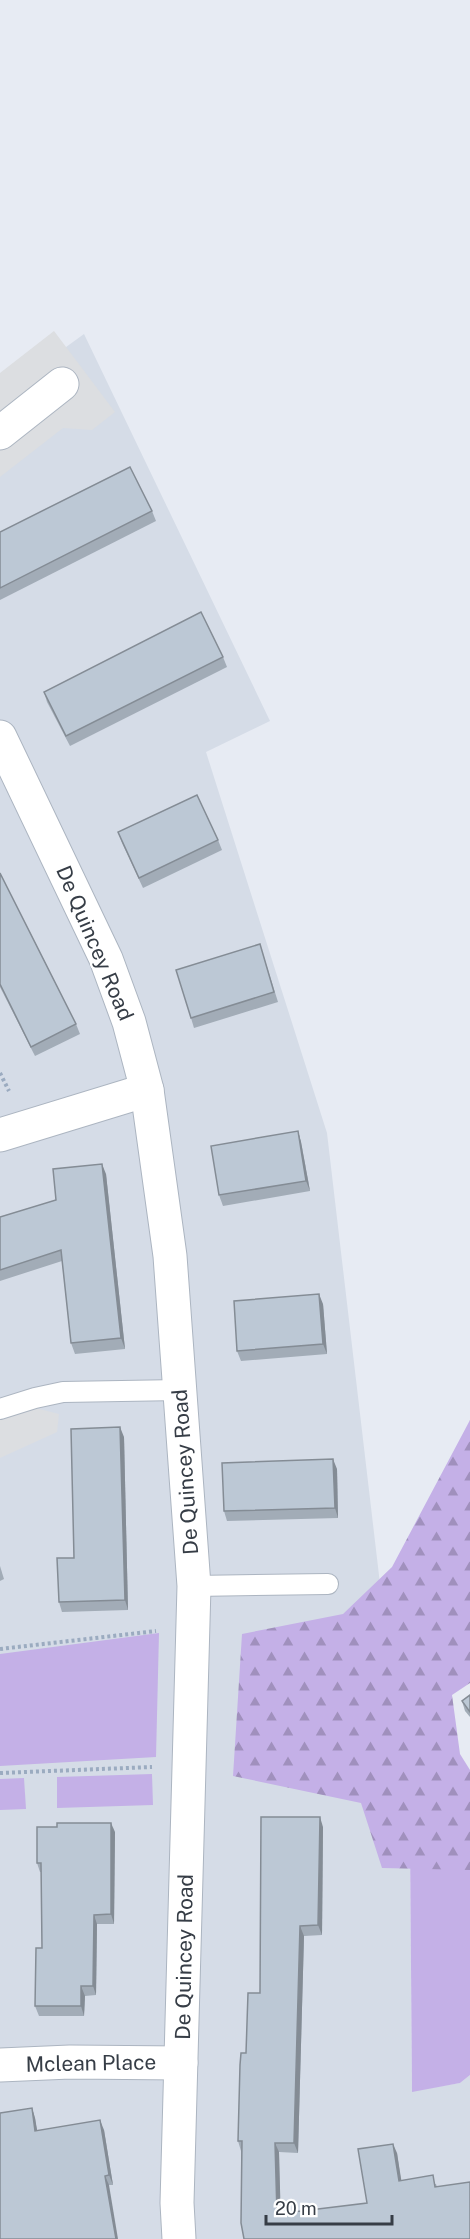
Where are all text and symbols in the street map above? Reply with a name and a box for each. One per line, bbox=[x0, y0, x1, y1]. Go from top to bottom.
street label: De Quincey Road bbox=[51, 862, 139, 1024]
street label: De Quincey Road bbox=[167, 1388, 203, 1556]
street label: De Quincey Road bbox=[170, 1874, 198, 2040]
street label: Mclean Place bbox=[25, 2049, 157, 2077]
scale bar bbox=[266, 2188, 392, 2226]
text: 20 m bbox=[275, 2198, 317, 2219]

